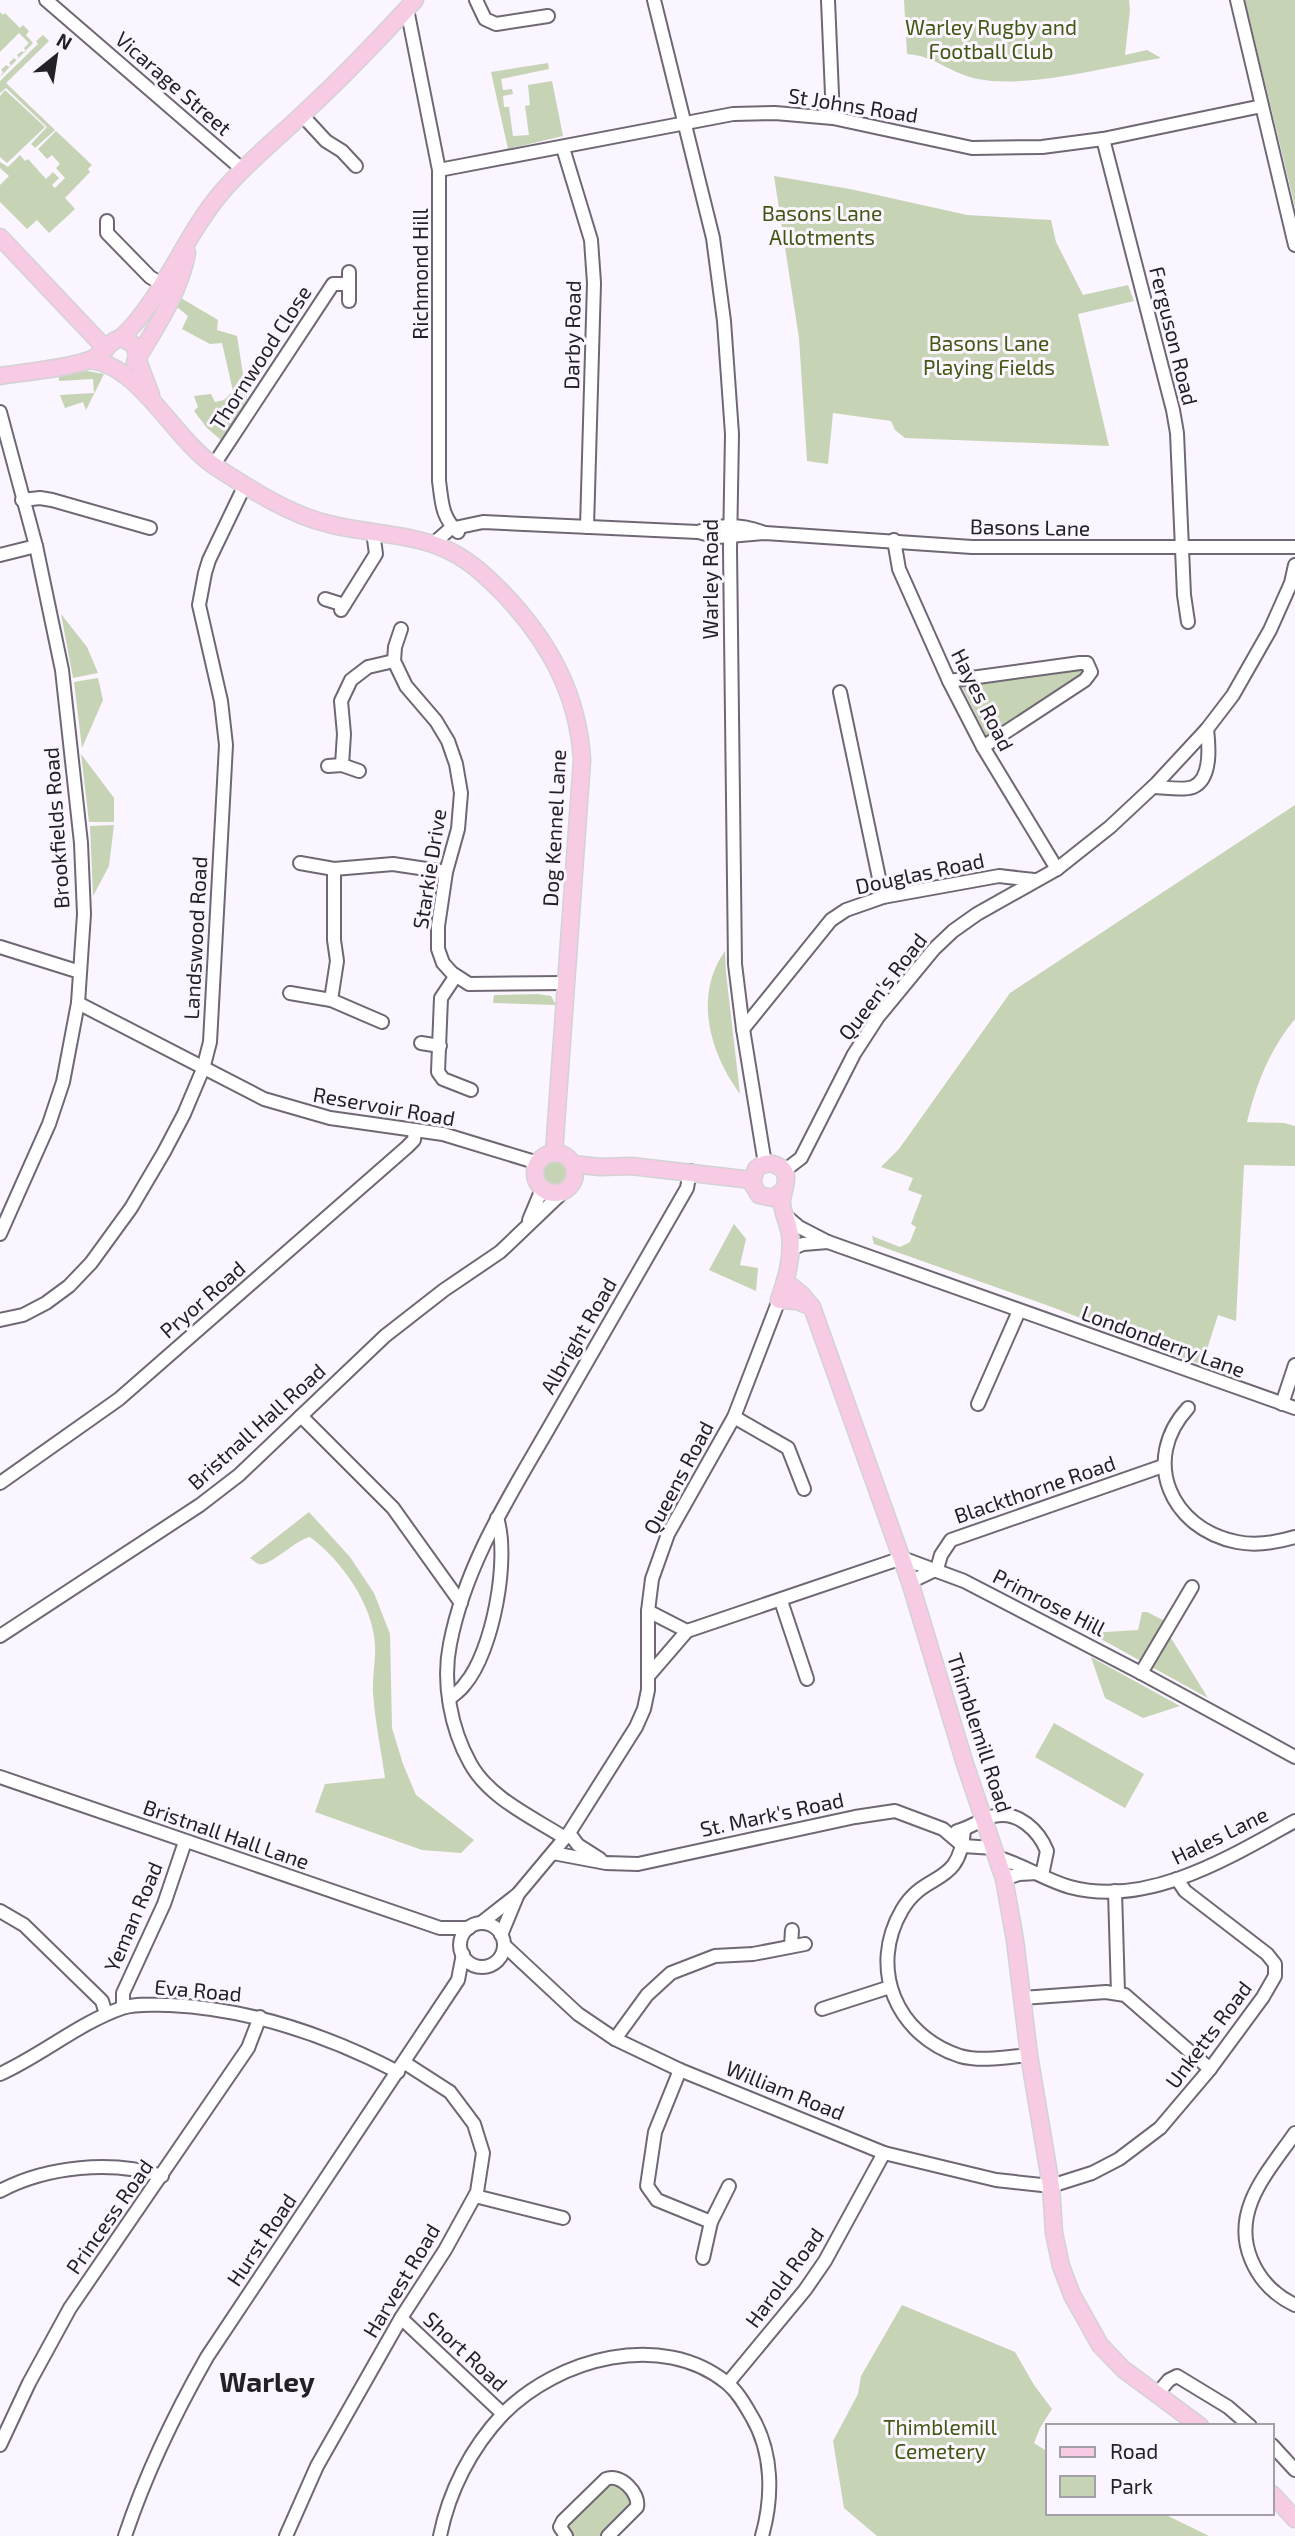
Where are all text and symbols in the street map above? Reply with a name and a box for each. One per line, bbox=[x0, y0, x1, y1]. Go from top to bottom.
park label: Warley Rugby and Football Club bbox=[905, 14, 1077, 63]
north arrow bbox=[21, 21, 91, 91]
street label: Vicarage Street bbox=[111, 26, 237, 140]
text: N bbox=[53, 27, 76, 54]
street label: St Johns Road bbox=[787, 82, 920, 127]
park label: Basons Lane Allotments bbox=[762, 200, 882, 249]
street label: Richmond Hill bbox=[407, 207, 432, 340]
street label: Ferguson Road bbox=[1145, 264, 1204, 408]
street label: Thornwood Close bbox=[204, 280, 316, 434]
street label: Darby Road bbox=[558, 280, 585, 390]
park label: Basons Lane Playing Fields bbox=[923, 330, 1055, 379]
street label: Basons Lane bbox=[970, 513, 1090, 540]
street label: Warley Road bbox=[697, 519, 722, 639]
street label: Hayes Road bbox=[947, 644, 1020, 755]
street label: Brookfields Road bbox=[37, 747, 74, 910]
street label: Dog Kennel Lane bbox=[537, 749, 570, 907]
street label: Starkie Drive bbox=[407, 807, 450, 931]
street label: Douglas Road bbox=[853, 847, 986, 898]
street label: Landswood Road bbox=[178, 856, 211, 1020]
street label: Queen's Road bbox=[832, 928, 932, 1045]
street label: Reservoir Road bbox=[311, 1081, 457, 1130]
street label: Pryor Road bbox=[154, 1255, 250, 1343]
street label: Albright Road bbox=[534, 1273, 621, 1398]
street label: Londonderry Lane bbox=[1078, 1299, 1249, 1382]
street label: Bristnall Hall Road bbox=[182, 1358, 330, 1494]
street label: Queens Road bbox=[637, 1416, 719, 1539]
street label: Blackthorne Road bbox=[951, 1449, 1118, 1528]
street label: Primrose Hill bbox=[989, 1563, 1111, 1641]
street label: Thimblemill Road bbox=[943, 1650, 1018, 1815]
street label: St. Mark's Road bbox=[698, 1786, 846, 1841]
street label: Bristnall Hall Lane bbox=[140, 1793, 313, 1874]
street label: Hales Lane bbox=[1167, 1801, 1272, 1869]
street label: Yeman Road bbox=[98, 1858, 167, 1975]
street label: Eva Road bbox=[154, 1973, 243, 2006]
street label: Unketts Road bbox=[1159, 1976, 1256, 2093]
street label: William Road bbox=[723, 2054, 849, 2125]
street label: Princess Road bbox=[60, 2154, 157, 2278]
street label: Hurst Road bbox=[221, 2188, 301, 2290]
street label: Harvest Road bbox=[357, 2219, 444, 2342]
street label: Harold Road bbox=[739, 2222, 828, 2332]
street label: Short Road bbox=[419, 2306, 513, 2396]
district label: Warley bbox=[219, 2364, 315, 2398]
park label: Thimblemill Cemetery bbox=[883, 2414, 998, 2463]
legend bbox=[1046, 2424, 1274, 2515]
text: Road bbox=[1110, 2438, 1158, 2463]
text: Park bbox=[1110, 2473, 1153, 2498]

